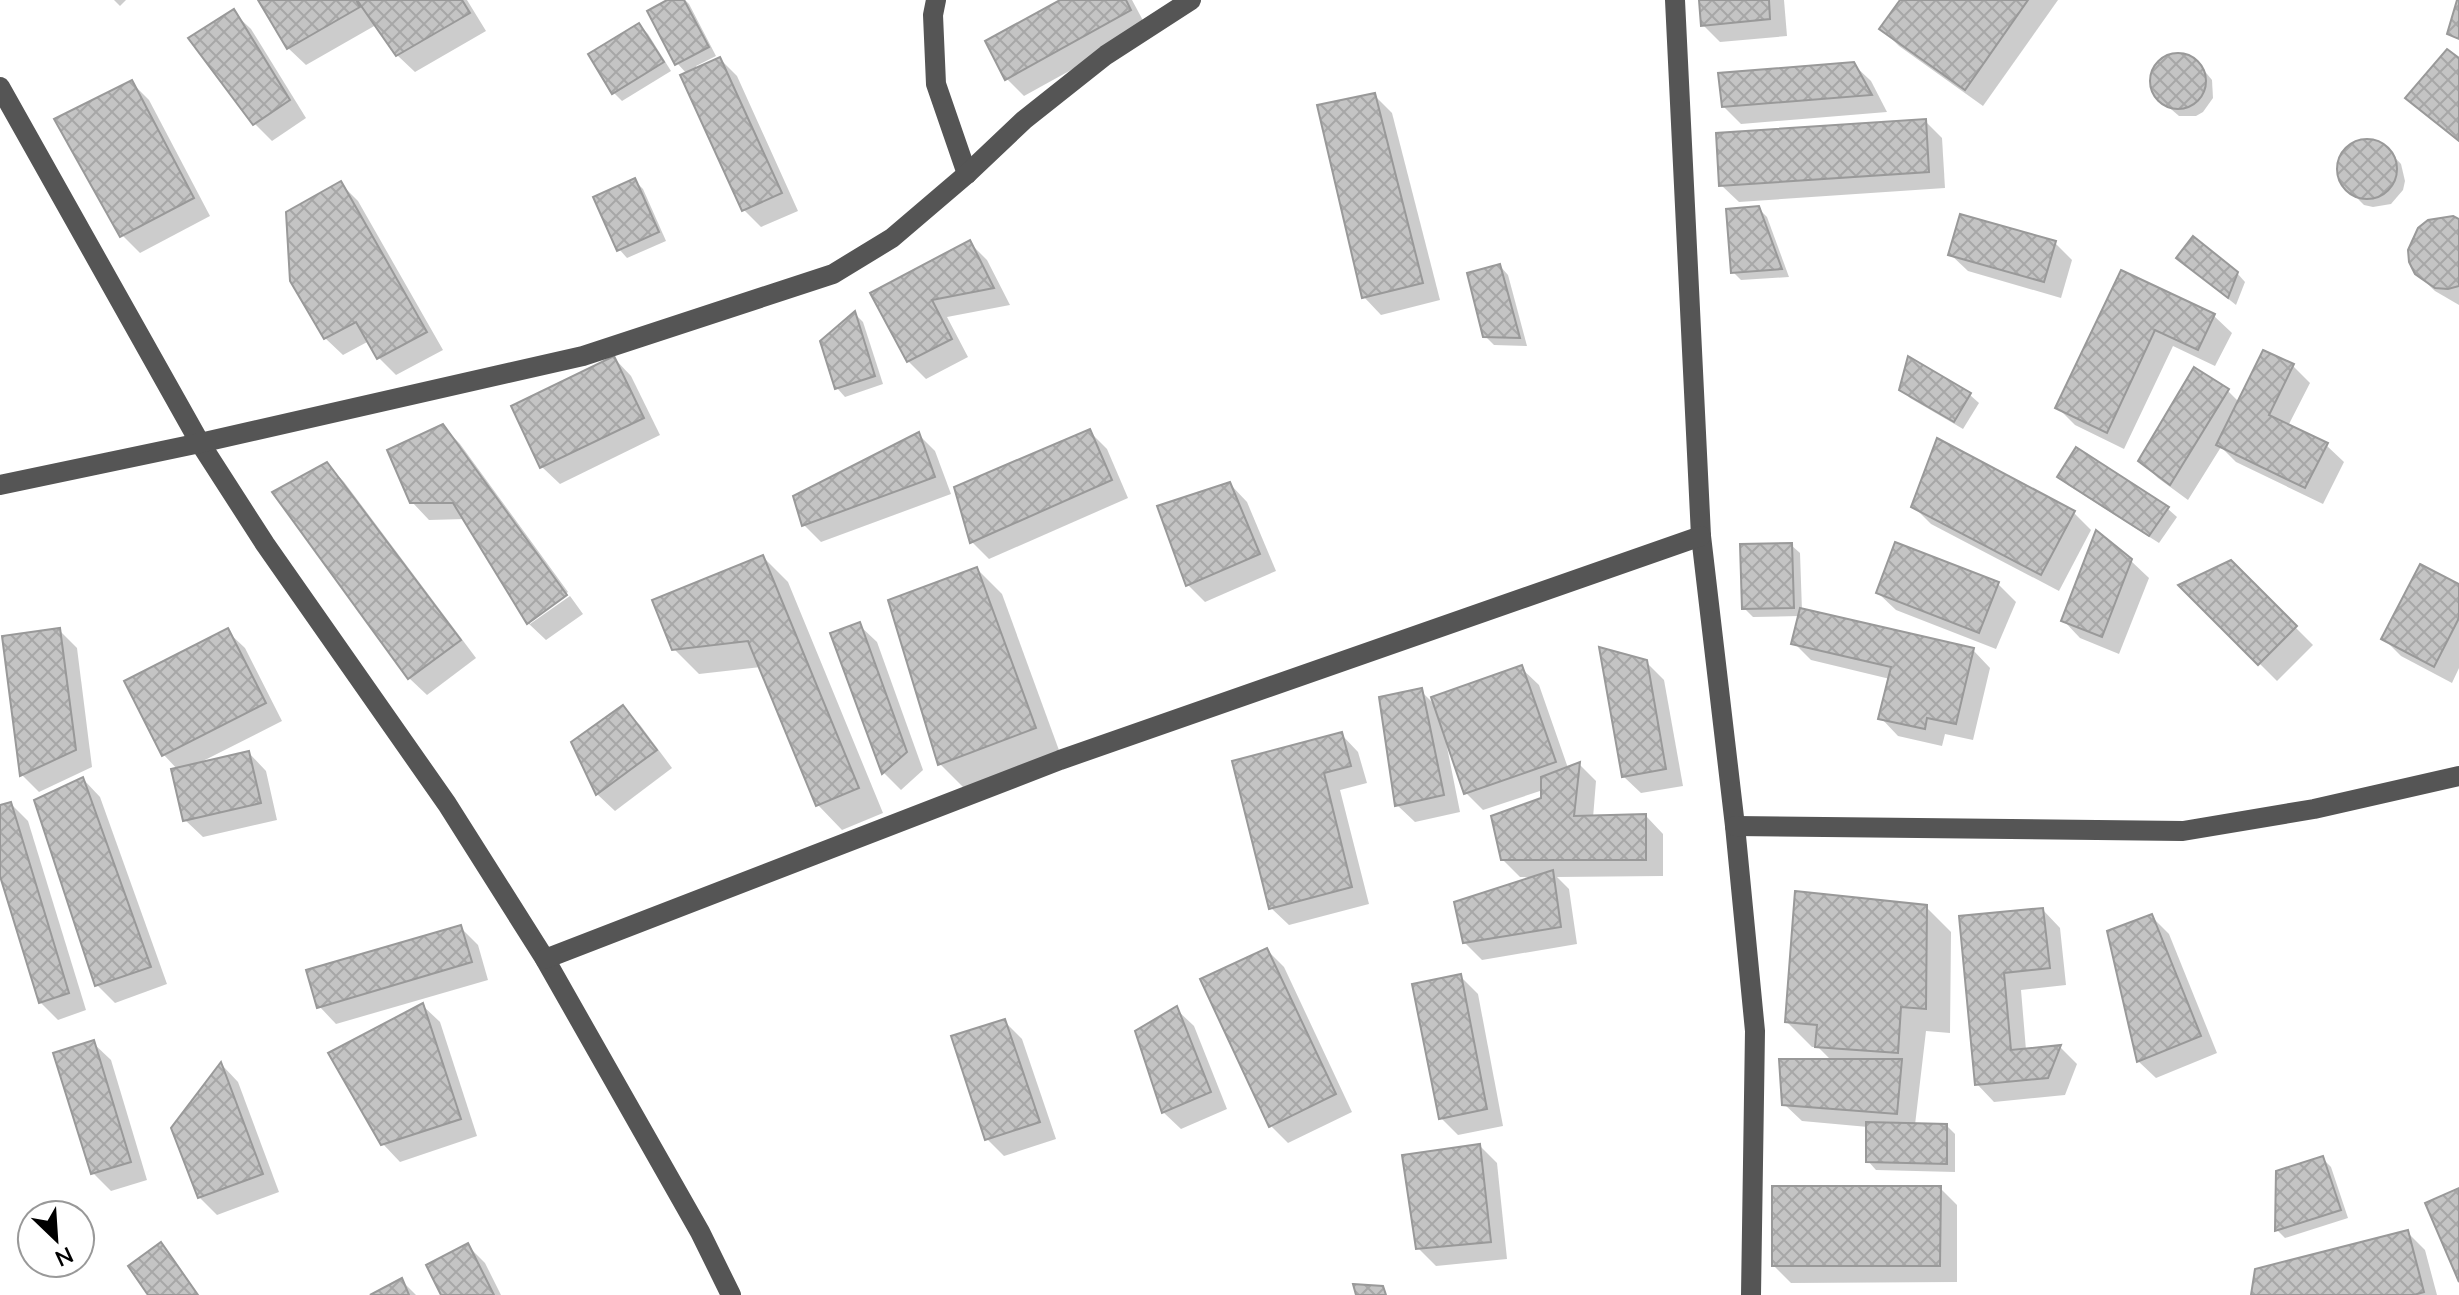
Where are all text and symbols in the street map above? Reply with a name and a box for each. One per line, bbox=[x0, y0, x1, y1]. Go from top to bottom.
north arrow bbox=[16, 1199, 96, 1279]
text: N bbox=[51, 1241, 78, 1273]

